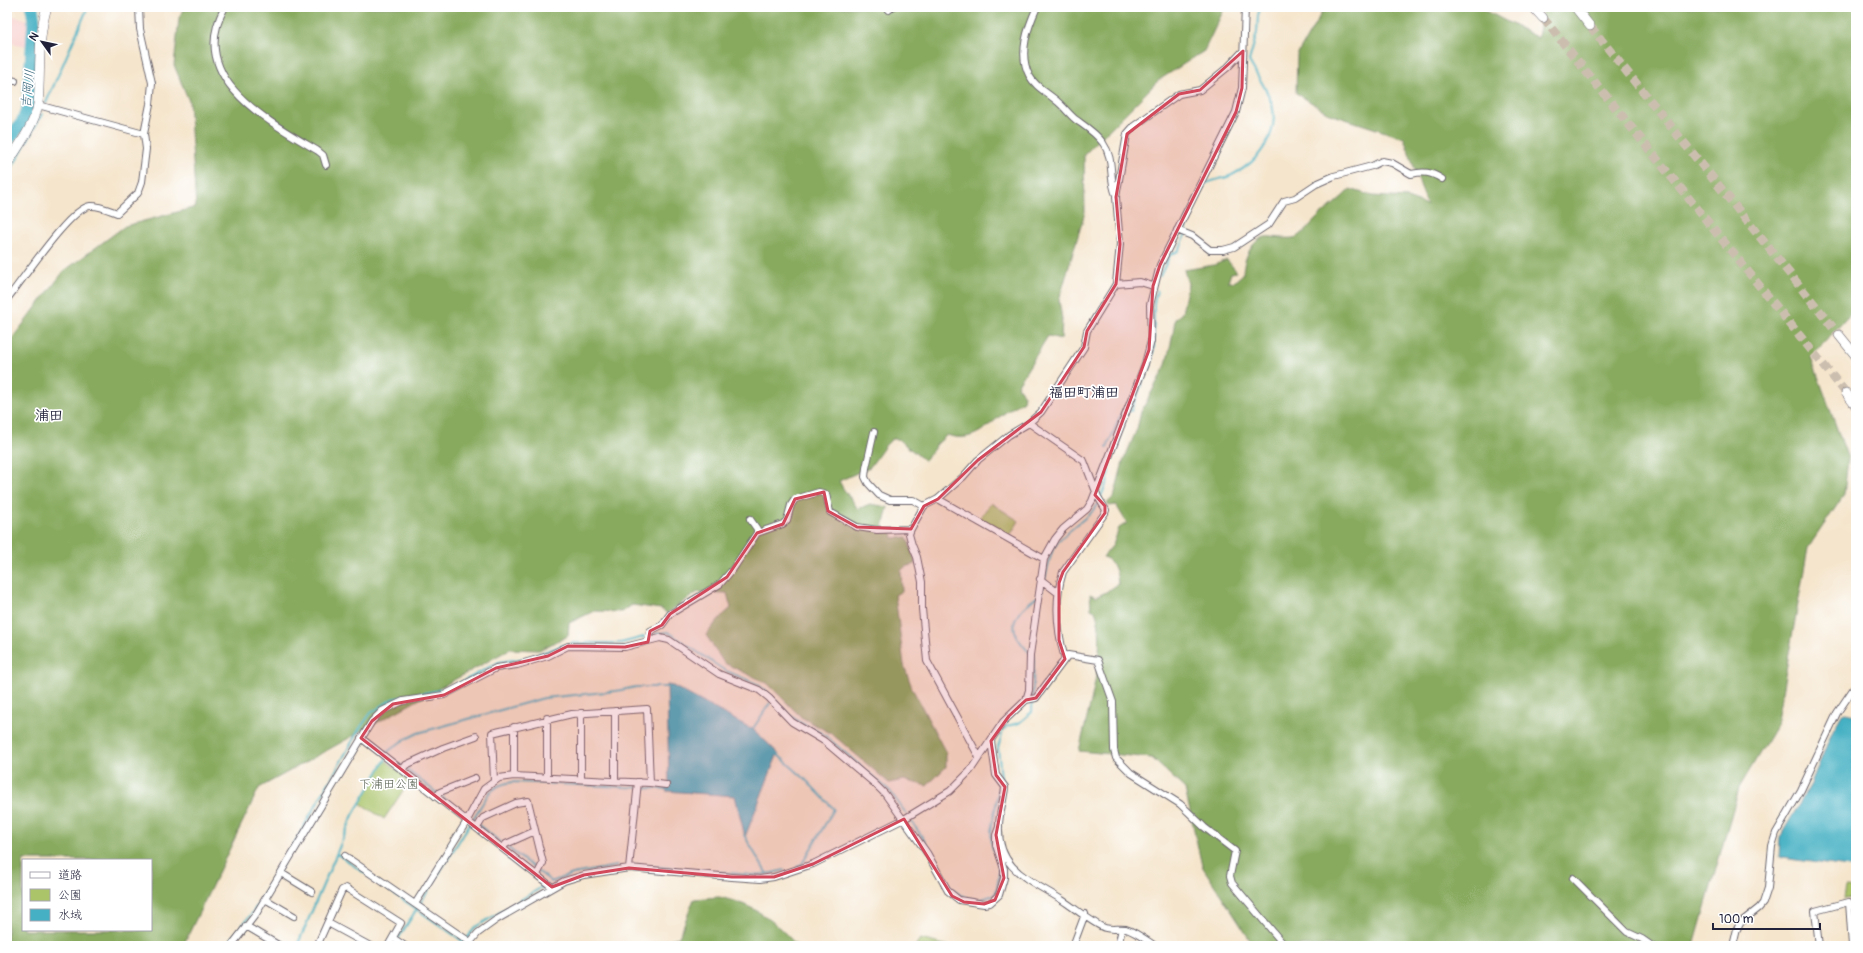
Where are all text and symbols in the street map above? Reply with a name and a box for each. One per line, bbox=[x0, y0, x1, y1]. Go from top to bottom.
north arrow bbox=[22, 22, 62, 62]
text: N bbox=[27, 30, 42, 43]
water label: 吉岡川 bbox=[18, 69, 38, 109]
district label: 福田町浦田 bbox=[1049, 384, 1119, 401]
district label: 浦田 bbox=[35, 407, 63, 424]
park label: 下浦田公園 bbox=[359, 777, 419, 792]
legend bbox=[22, 859, 152, 931]
text: 道路 bbox=[58, 868, 82, 883]
text: 公園 bbox=[58, 888, 82, 903]
scale bar bbox=[1713, 905, 1820, 931]
text: 水域 bbox=[58, 908, 82, 923]
text: 100 m bbox=[1719, 912, 1754, 927]

